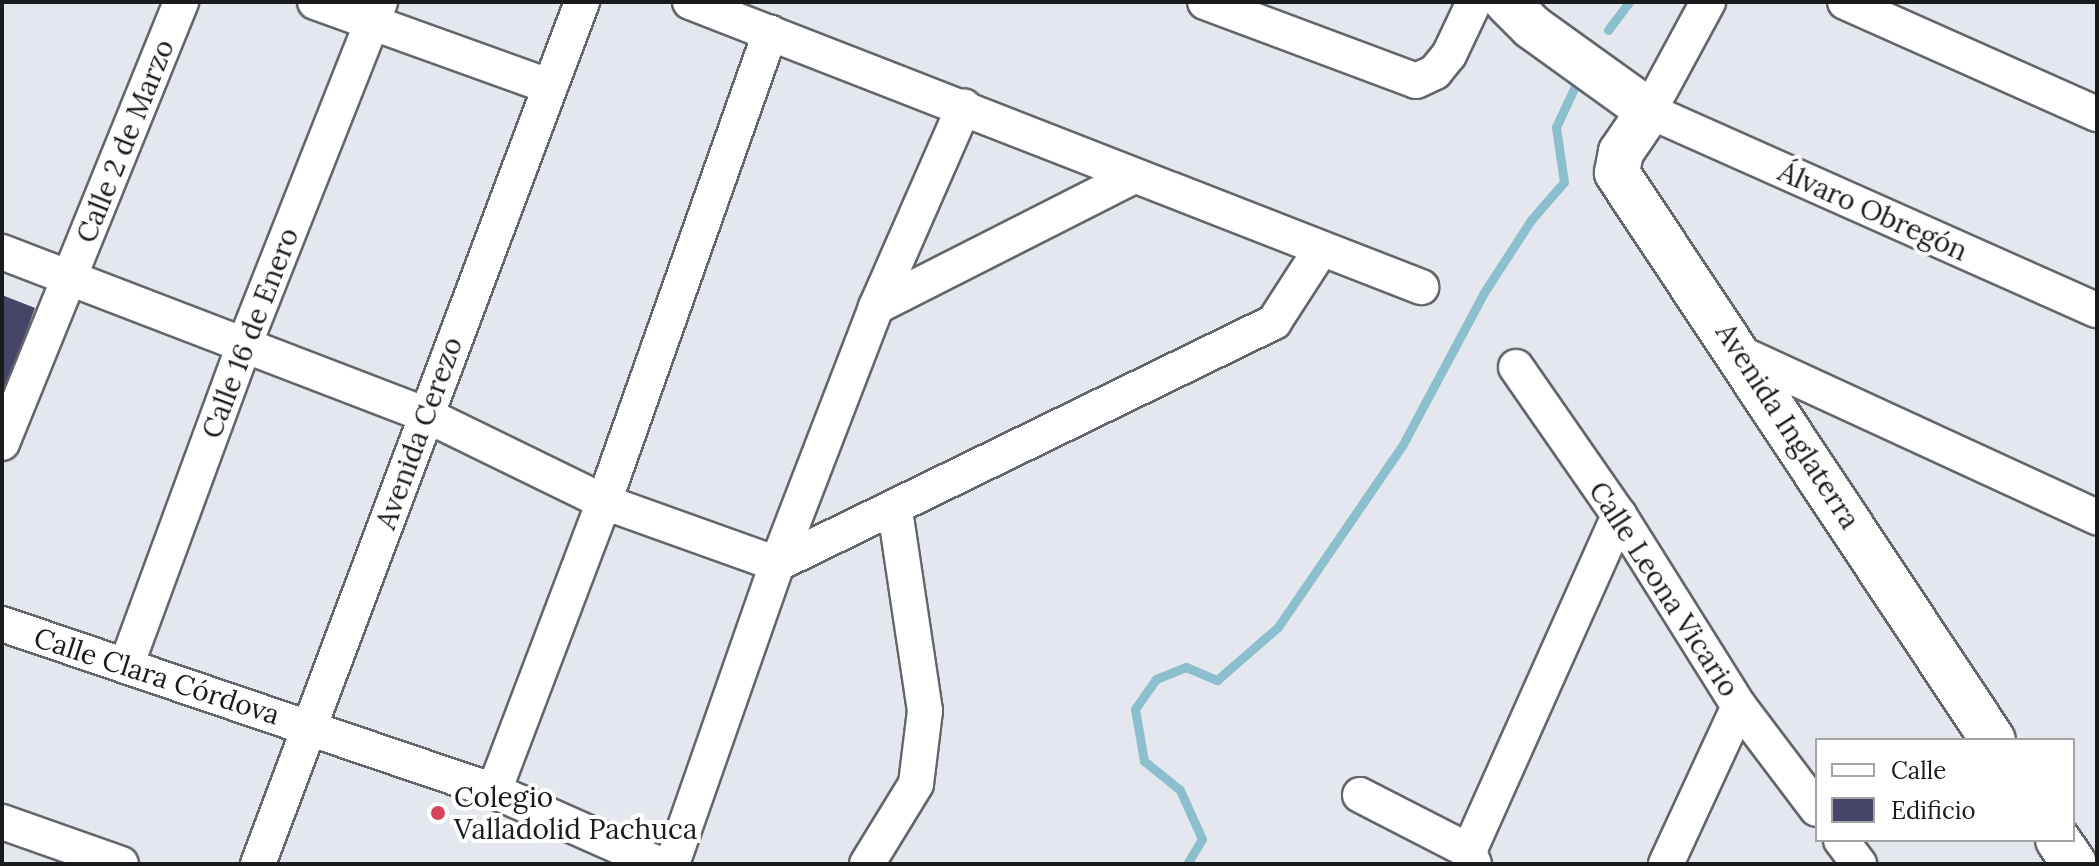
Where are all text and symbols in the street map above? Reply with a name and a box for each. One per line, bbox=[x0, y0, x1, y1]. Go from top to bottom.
street label: Calle 2 de Marzo bbox=[69, 34, 181, 248]
street label: Álvaro Obregón bbox=[1773, 154, 1973, 268]
street label: Calle 16 de Enero bbox=[194, 223, 306, 443]
street label: Avenida Inglaterra bbox=[1709, 317, 1867, 535]
street label: Avenida Cerezo bbox=[369, 332, 469, 534]
street label: Calle Leona Vicario bbox=[1582, 475, 1746, 703]
street label: Calle Clara Córdova bbox=[30, 620, 284, 732]
legend bbox=[1815, 738, 2075, 842]
text: Calle bbox=[1891, 755, 1946, 786]
place label: Colegio Valladolid Pachuca bbox=[454, 780, 697, 846]
text: Edificio bbox=[1891, 795, 1976, 826]
marker: Colegio Valladolid Pachuca bbox=[429, 804, 447, 822]

